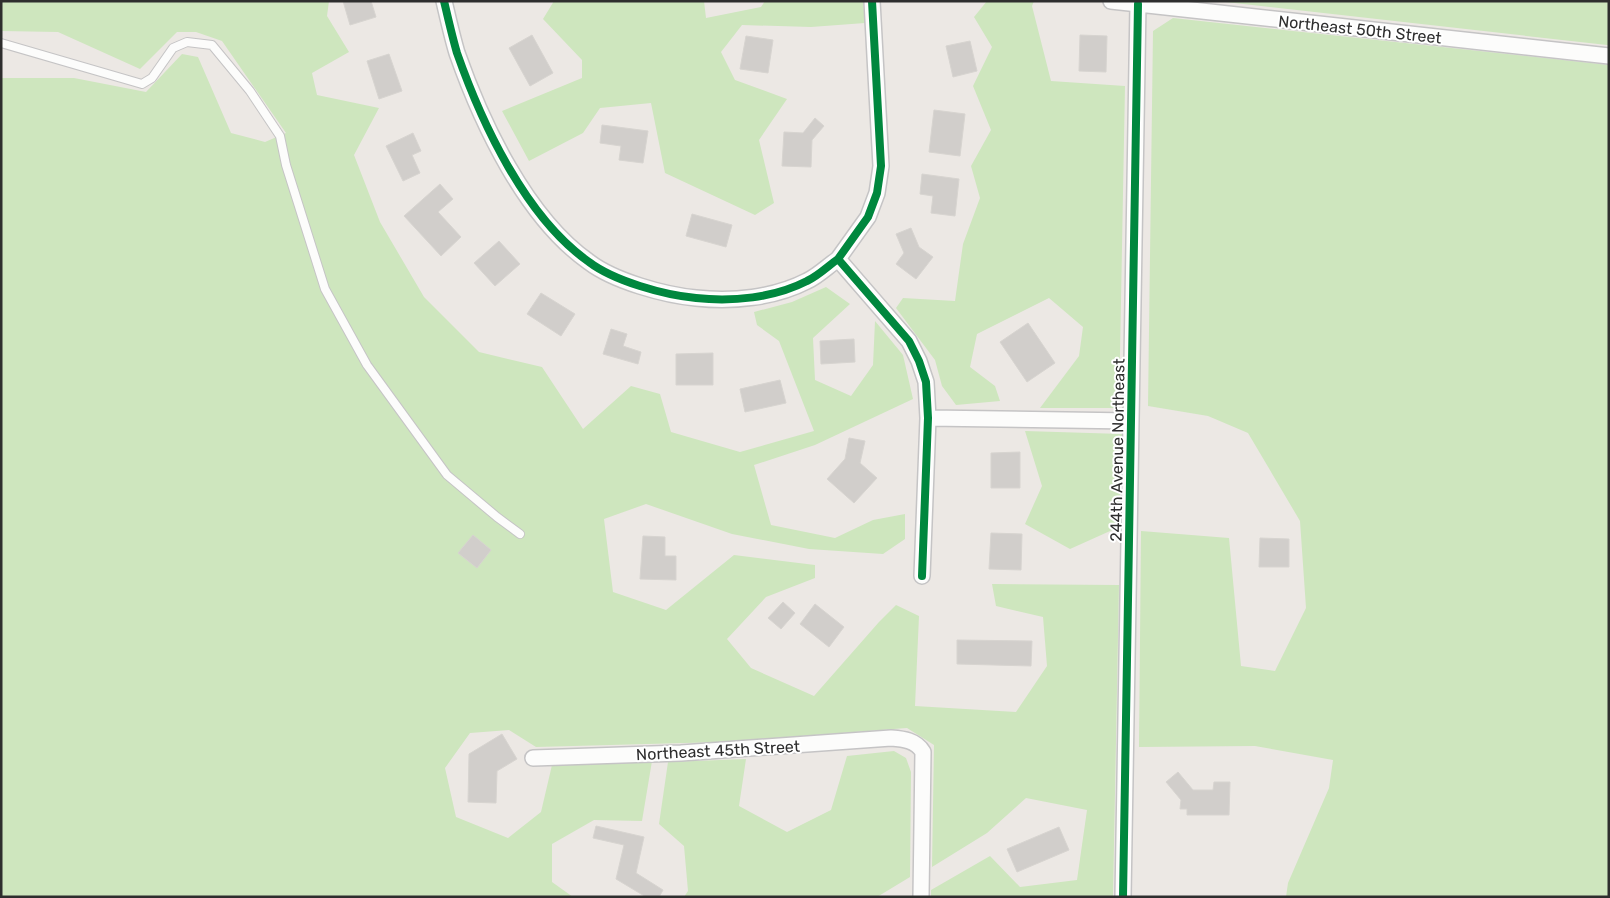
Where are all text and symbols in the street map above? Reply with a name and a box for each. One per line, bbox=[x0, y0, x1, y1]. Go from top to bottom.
street label: Northeast 50th Street bbox=[1277, 11, 1443, 48]
street label: 244th Avenue Northeast bbox=[1106, 358, 1129, 542]
street label: Northeast 45th Street bbox=[636, 737, 800, 764]

